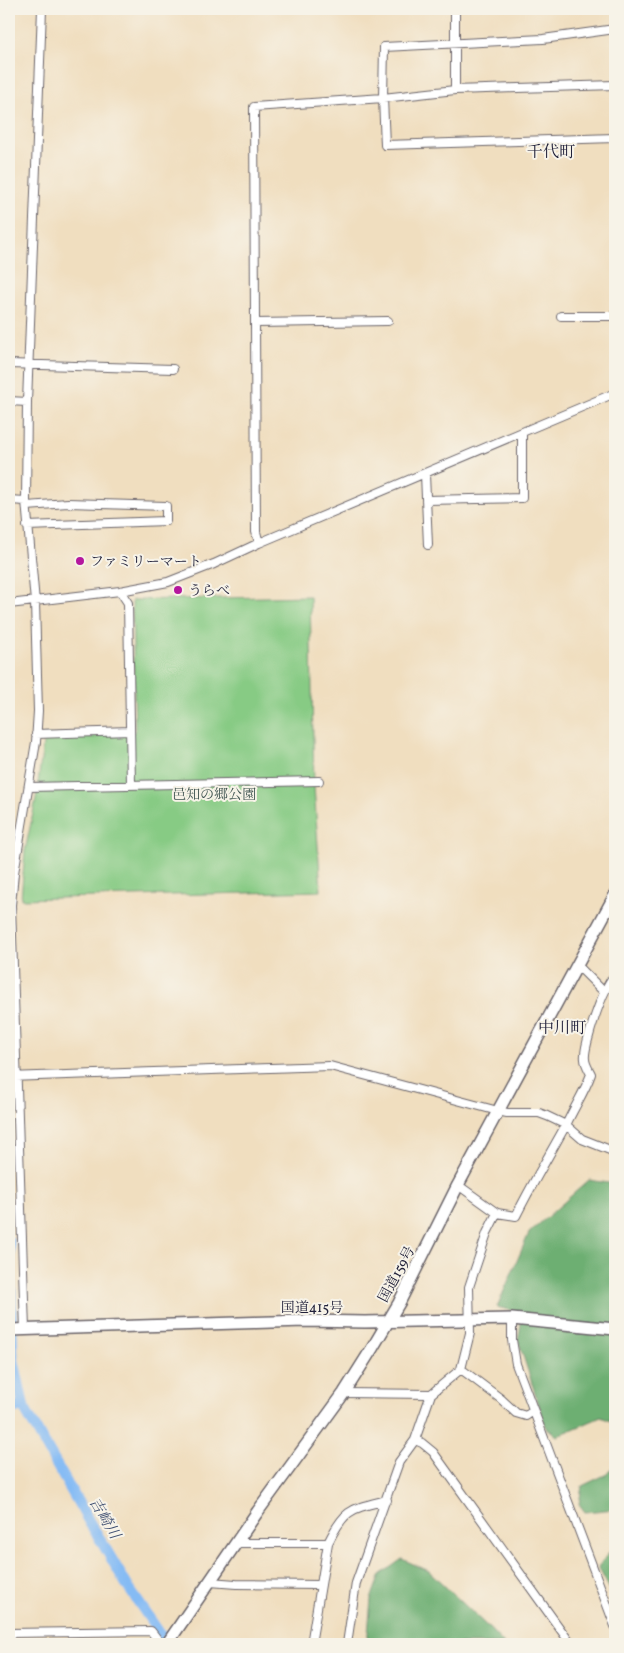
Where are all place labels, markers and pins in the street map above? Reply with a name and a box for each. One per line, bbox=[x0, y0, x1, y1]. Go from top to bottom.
place label: ファミリーマート bbox=[90, 553, 202, 572]
marker: ファミリーマート bbox=[74, 555, 86, 567]
place label: うらべ bbox=[188, 582, 230, 601]
marker: うらべ bbox=[172, 584, 184, 596]

